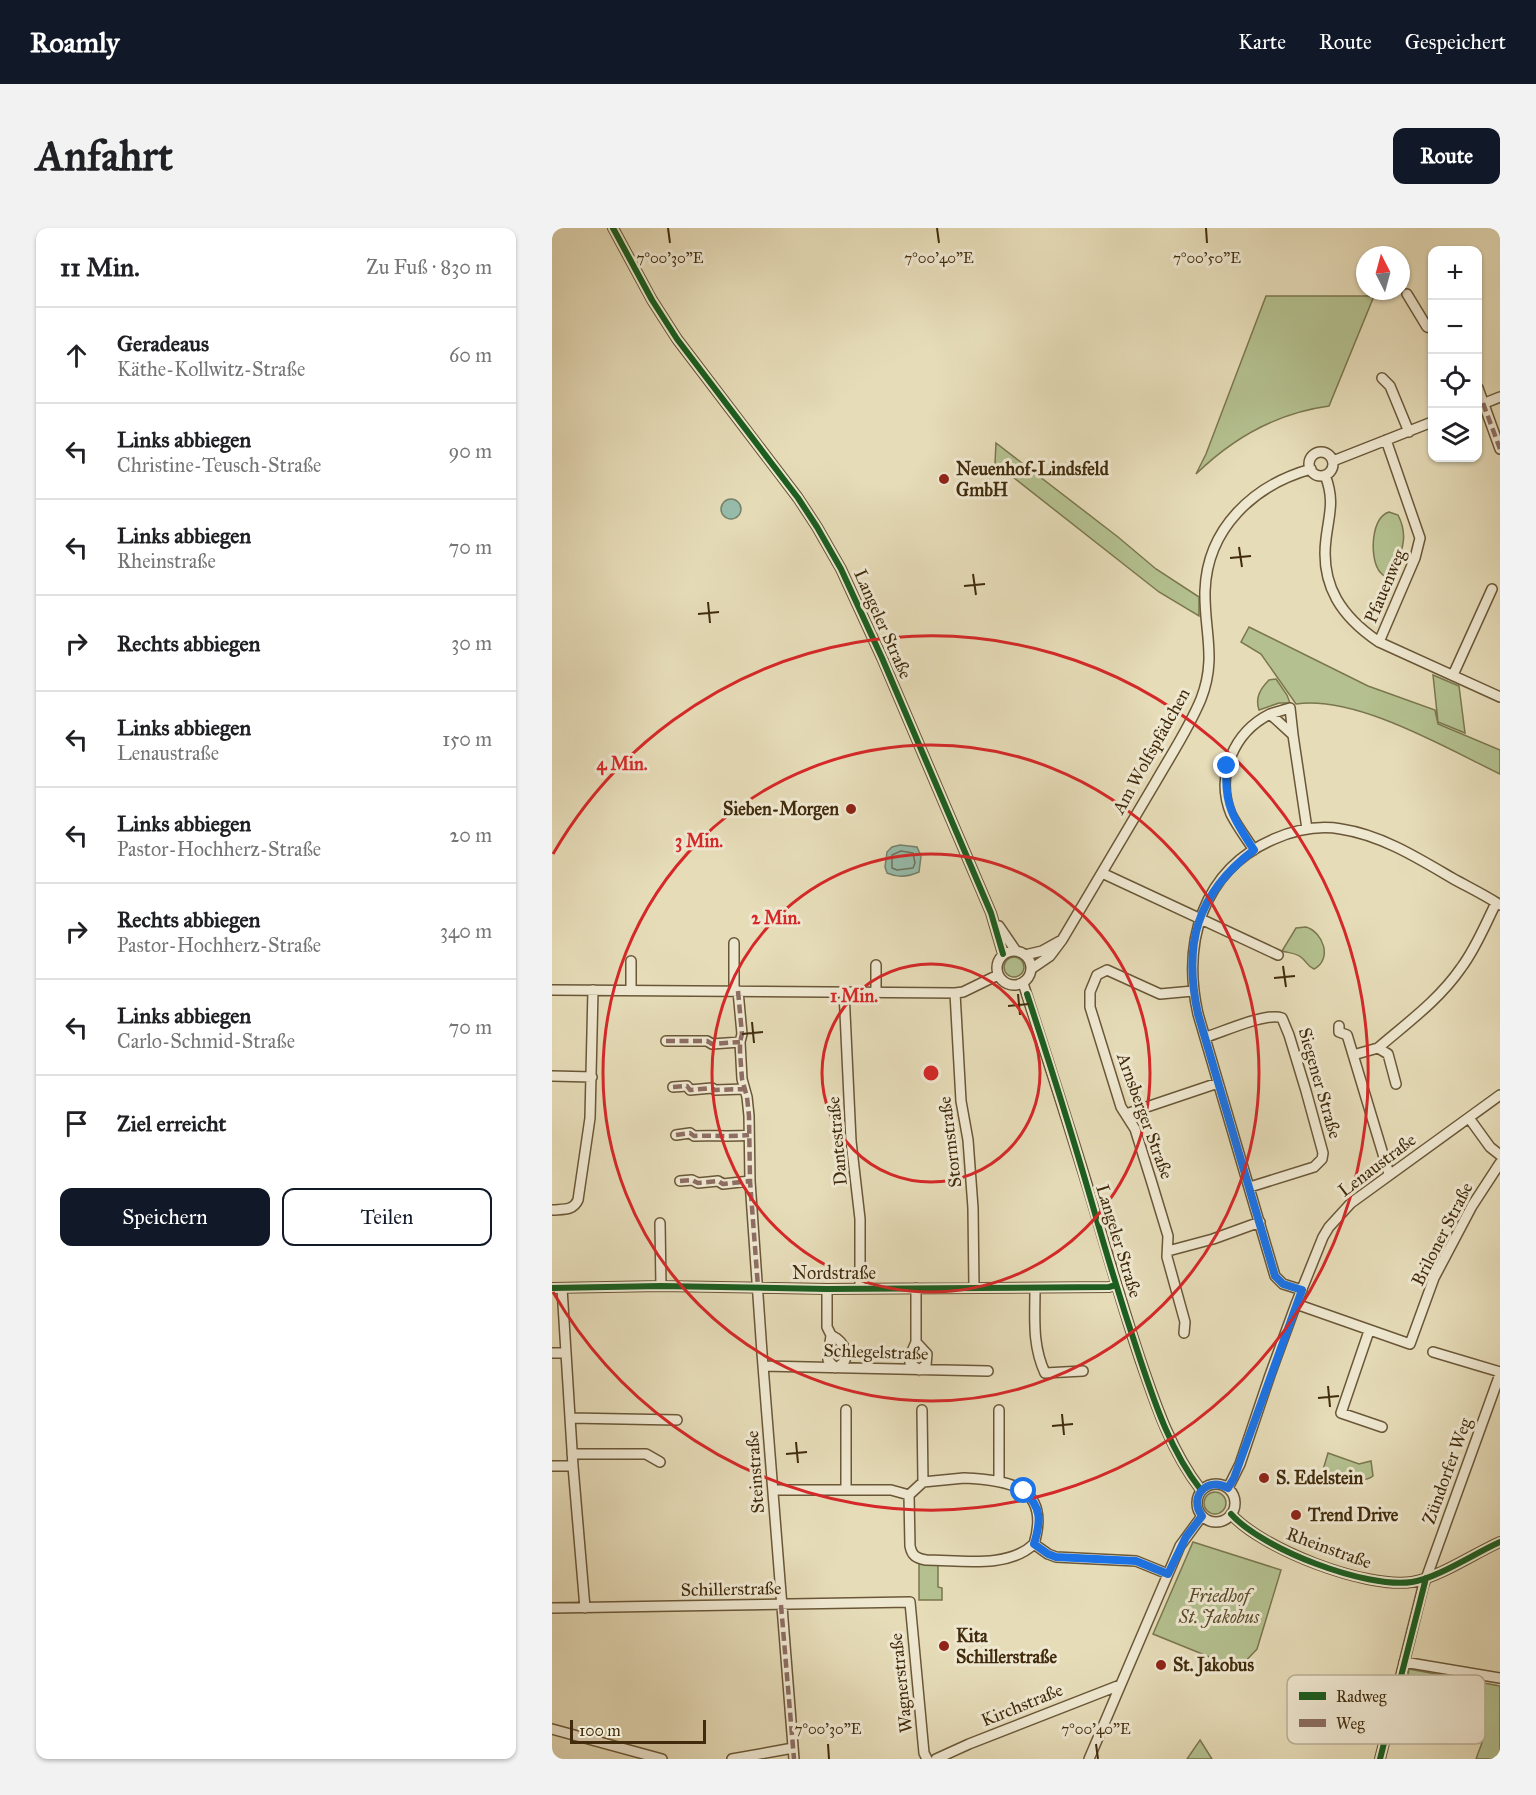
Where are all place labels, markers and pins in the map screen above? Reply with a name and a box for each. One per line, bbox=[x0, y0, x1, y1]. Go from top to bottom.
place label: Neuenhof-Lindsfeld GmbH bbox=[956, 458, 1110, 501]
marker: Neuenhof-Lindsfeld GmbH bbox=[937, 472, 951, 486]
place label: Sieben-Morgen bbox=[723, 798, 839, 821]
marker: Sieben-Morgen bbox=[844, 802, 858, 816]
centre of rings bbox=[921, 1063, 941, 1083]
place label: S. Edelstein bbox=[1276, 1467, 1364, 1489]
marker: S. Edelstein bbox=[1257, 1471, 1271, 1485]
place label: Trend Drive bbox=[1307, 1504, 1399, 1526]
marker: Trend Drive bbox=[1289, 1508, 1303, 1522]
place label: Kita Schillerstraße bbox=[956, 1625, 1057, 1668]
marker: Kita Schillerstraße bbox=[937, 1639, 951, 1653]
place label: St. Jakobus bbox=[1173, 1654, 1254, 1677]
marker: St. Jakobus bbox=[1154, 1658, 1168, 1672]

